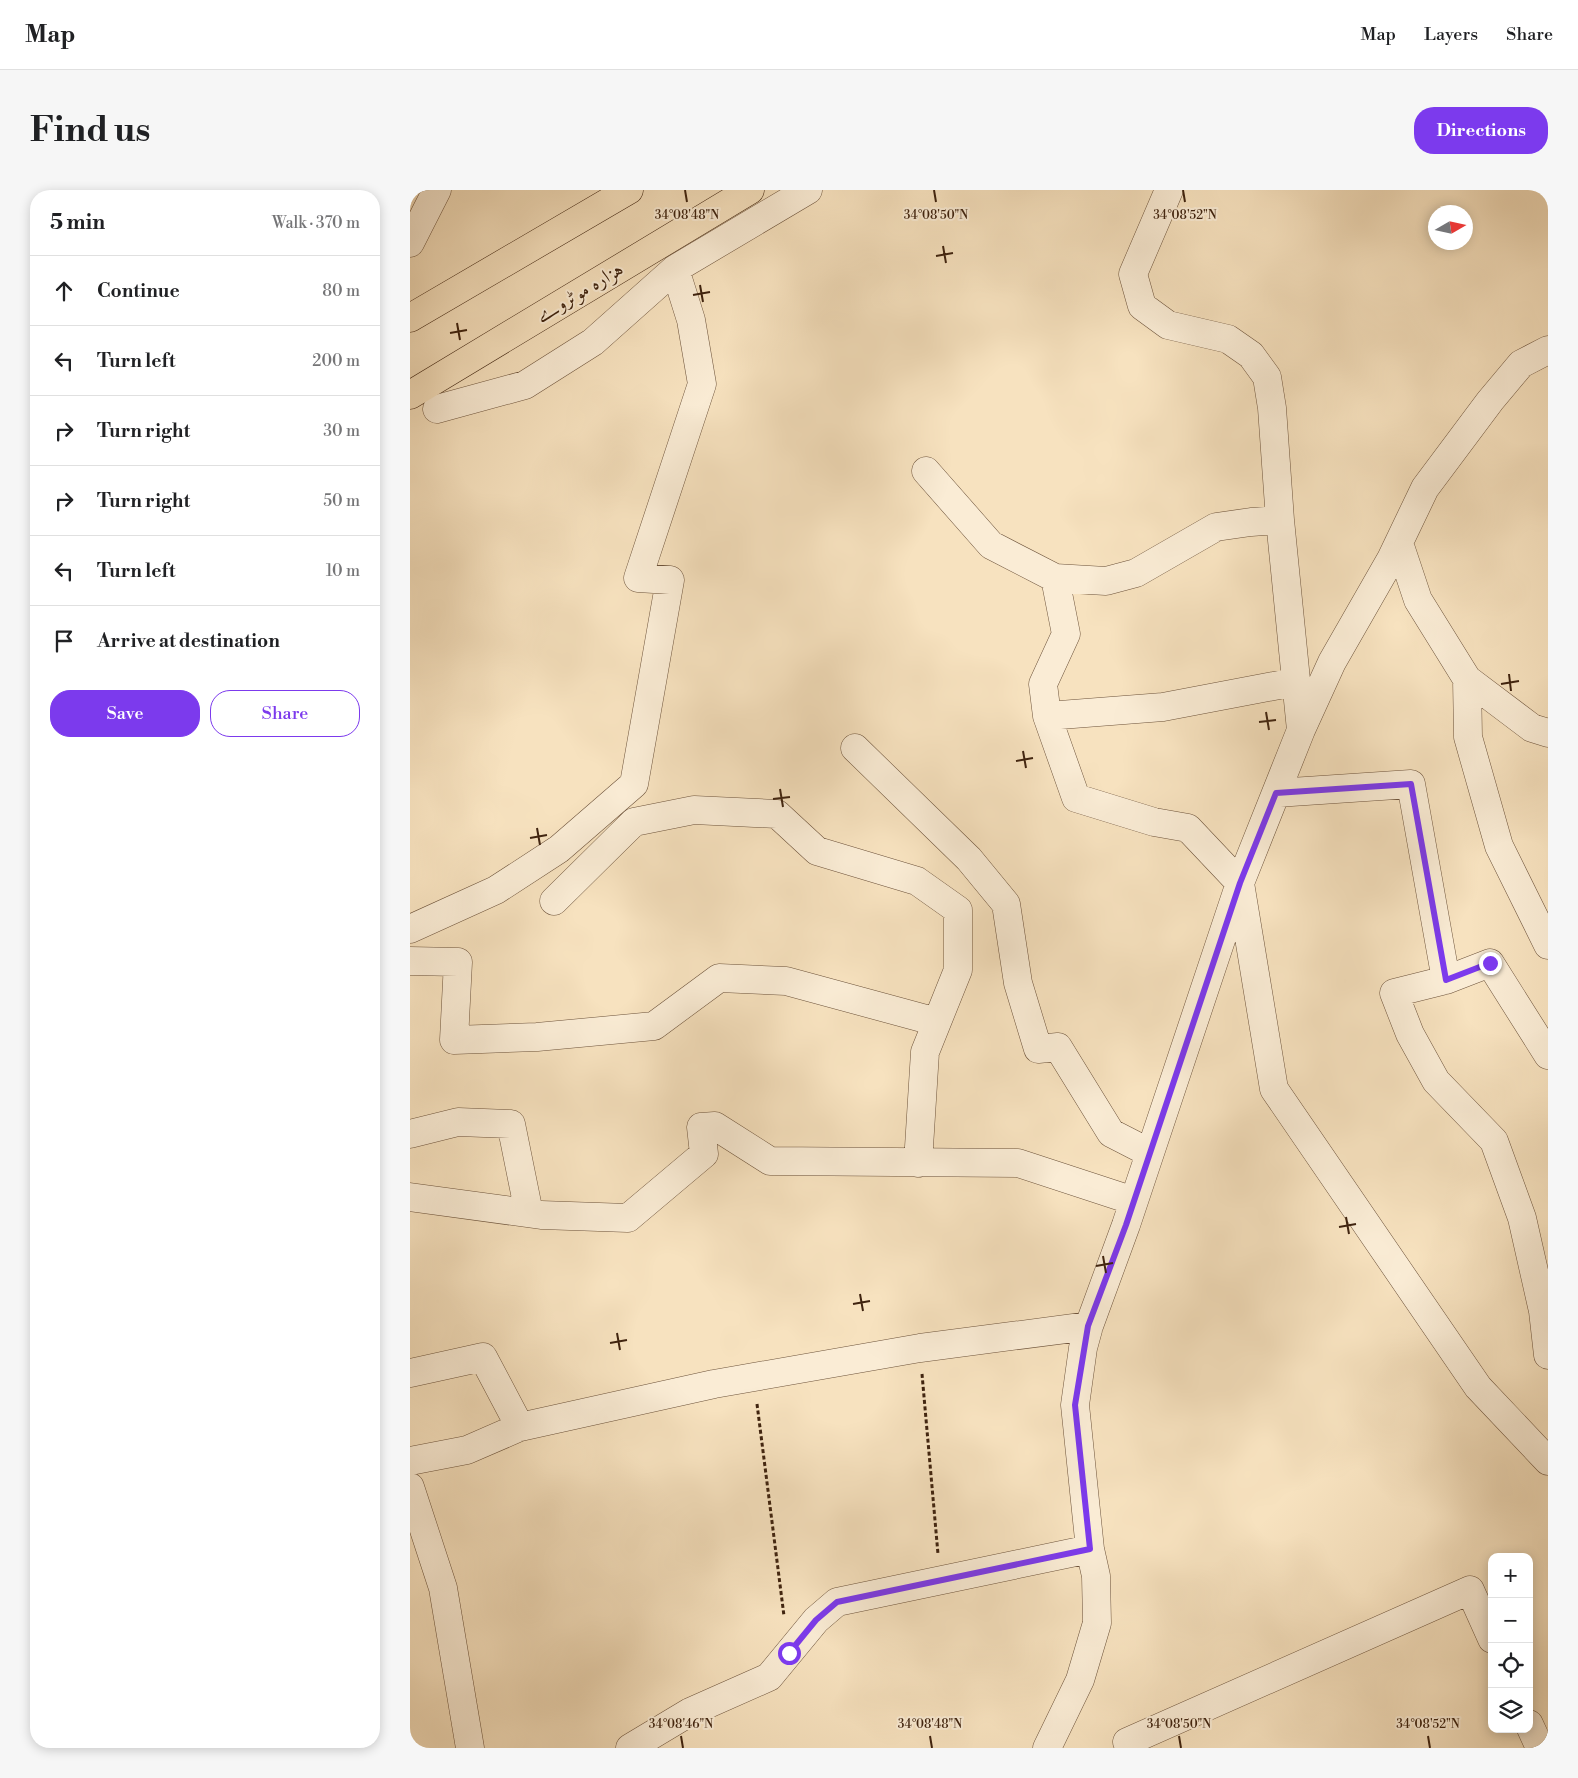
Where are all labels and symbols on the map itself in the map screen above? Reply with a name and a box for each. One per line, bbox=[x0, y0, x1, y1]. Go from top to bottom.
north arrow bbox=[1428, 205, 1473, 250]
text: 34°08'48"N bbox=[655, 208, 719, 223]
text: 34°08'50"N bbox=[904, 208, 968, 223]
text: 34°08'52"N bbox=[1153, 208, 1217, 223]
street label: ہزارہ موٹروے bbox=[532, 257, 628, 329]
route end bbox=[1479, 952, 1502, 975]
route start bbox=[778, 1642, 801, 1665]
text: 34°08'46"N bbox=[649, 1717, 713, 1732]
text: 34°08'48"N bbox=[898, 1717, 962, 1732]
text: 34°08'50"N bbox=[1147, 1717, 1211, 1732]
text: 34°08'52"N bbox=[1396, 1717, 1460, 1732]

